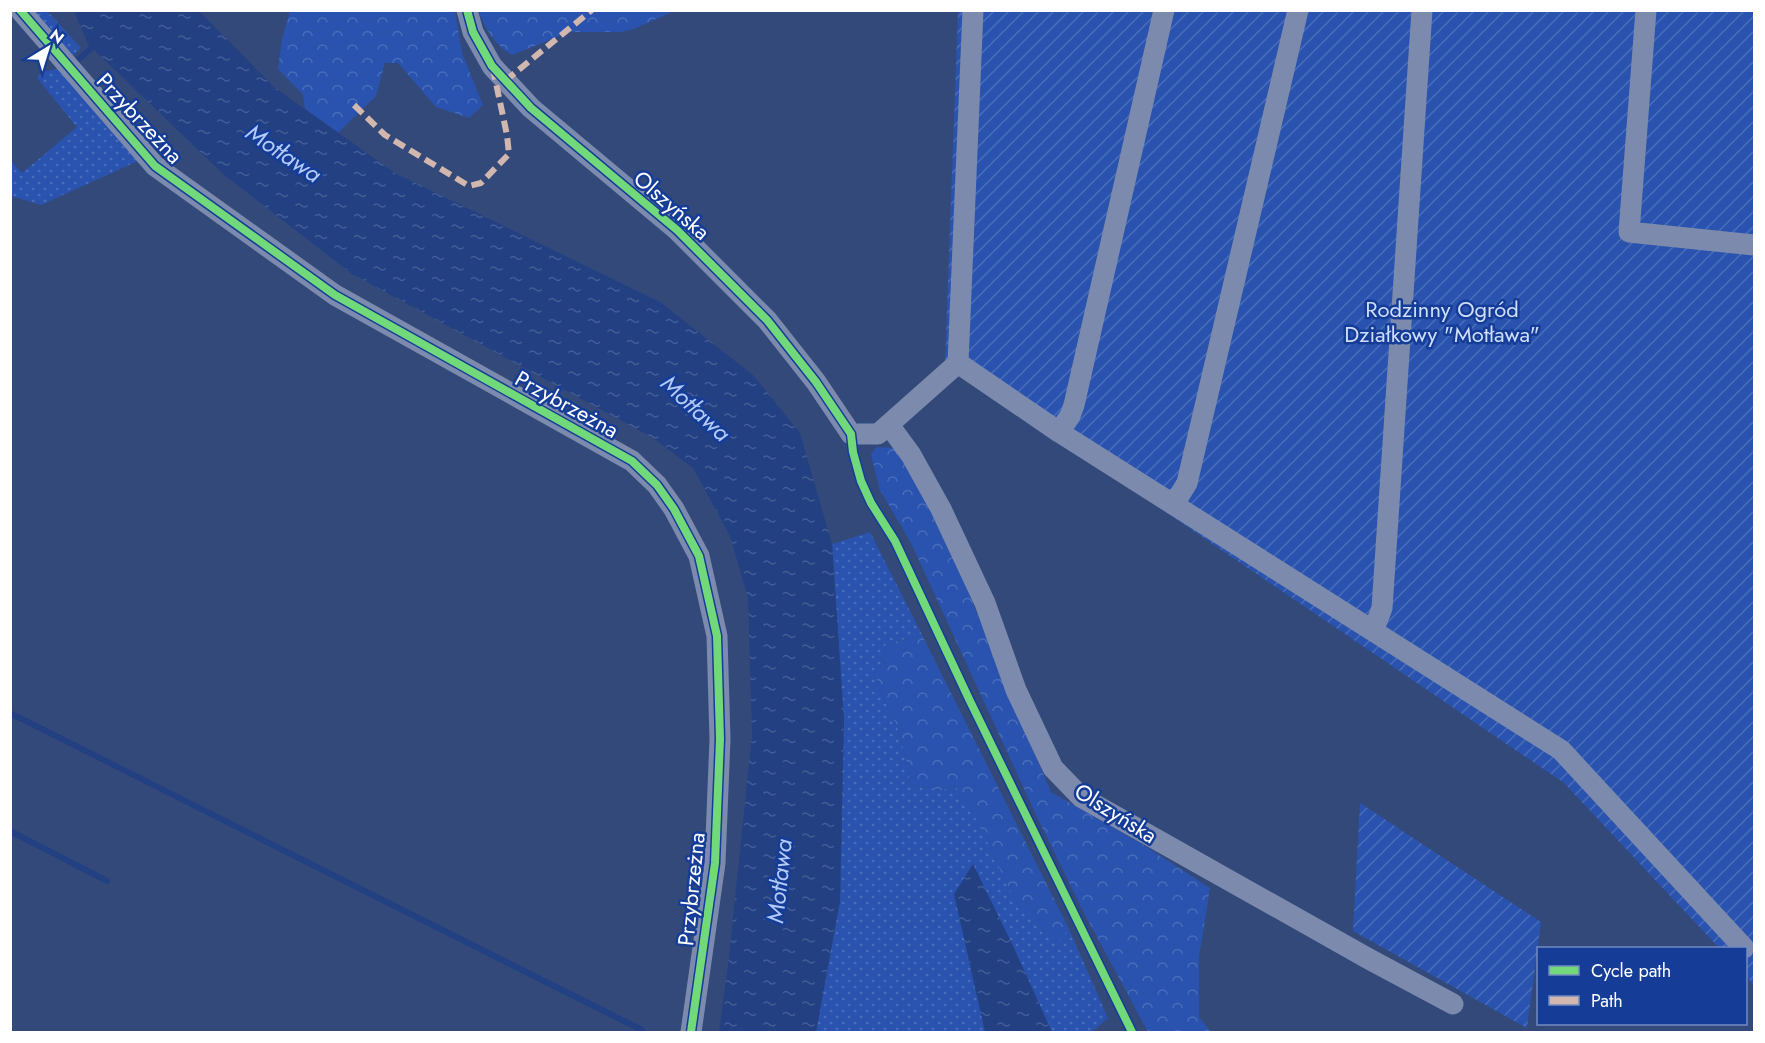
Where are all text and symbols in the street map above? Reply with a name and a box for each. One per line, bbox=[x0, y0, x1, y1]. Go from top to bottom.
north arrow bbox=[18, 18, 78, 78]
text: N bbox=[45, 24, 69, 50]
street label: Przybrzeżna bbox=[89, 65, 191, 171]
water label: Motława bbox=[239, 115, 329, 191]
street label: Olszyńska bbox=[627, 163, 717, 247]
park label: Rodzinny Ogród Działkowy "Motława" bbox=[1344, 293, 1540, 350]
street label: Przybrzeżna bbox=[509, 362, 625, 446]
water label: Motława bbox=[653, 366, 739, 450]
street label: Olszyńska bbox=[1068, 775, 1164, 851]
street label: Przybrzeżna bbox=[669, 831, 713, 947]
water label: Motława bbox=[757, 837, 801, 925]
legend bbox=[1537, 947, 1747, 1025]
text: Cycle path bbox=[1591, 958, 1671, 984]
text: Path bbox=[1591, 988, 1623, 1014]

